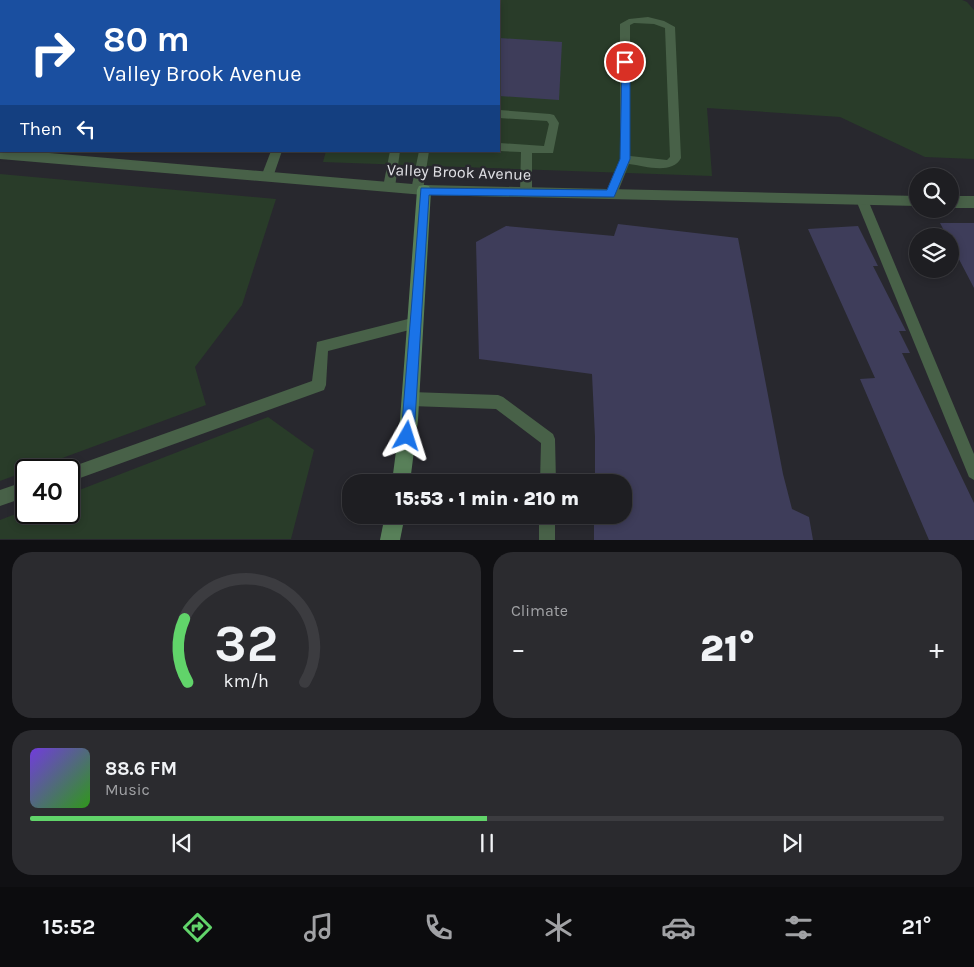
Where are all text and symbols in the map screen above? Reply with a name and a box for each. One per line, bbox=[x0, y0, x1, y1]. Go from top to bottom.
text: 80 m bbox=[103, 19, 190, 60]
icon: right bbox=[20, 20, 85, 85]
pin bbox=[604, 41, 646, 83]
icon: arrive bbox=[611, 48, 639, 76]
text: Valley Brook Avenue bbox=[103, 61, 302, 87]
icon: left bbox=[72, 115, 100, 143]
text: Then bbox=[20, 118, 62, 140]
street label: Valley Brook Avenue bbox=[387, 160, 531, 184]
map controls bbox=[909, 168, 959, 278]
button: search bbox=[909, 168, 959, 218]
button: layers bbox=[909, 228, 959, 278]
position arrow bbox=[380, 409, 432, 461]
speed limit sign: 40 bbox=[15, 459, 80, 524]
text: 15:53 · 1 min · 210 m bbox=[395, 488, 579, 510]
text: Climate bbox=[511, 601, 568, 620]
text: 32 bbox=[215, 613, 278, 674]
text: 21° bbox=[700, 626, 755, 671]
text: − bbox=[511, 632, 526, 665]
text: + bbox=[929, 632, 944, 665]
text: km/h bbox=[224, 671, 269, 692]
text: 88.6 FM bbox=[105, 758, 177, 780]
text: Music bbox=[105, 780, 150, 799]
icon: previous bbox=[168, 829, 196, 857]
icon: pause bbox=[473, 829, 501, 857]
icon: next bbox=[778, 829, 806, 857]
icon: directions bbox=[180, 910, 215, 945]
icon: music bbox=[301, 910, 336, 945]
icon: phone bbox=[421, 910, 456, 945]
icon: climate bbox=[541, 910, 576, 945]
icon: car bbox=[661, 910, 696, 945]
icon: filters bbox=[781, 910, 816, 945]
text: 15:52 bbox=[43, 914, 95, 940]
text: 21° bbox=[902, 914, 931, 940]

